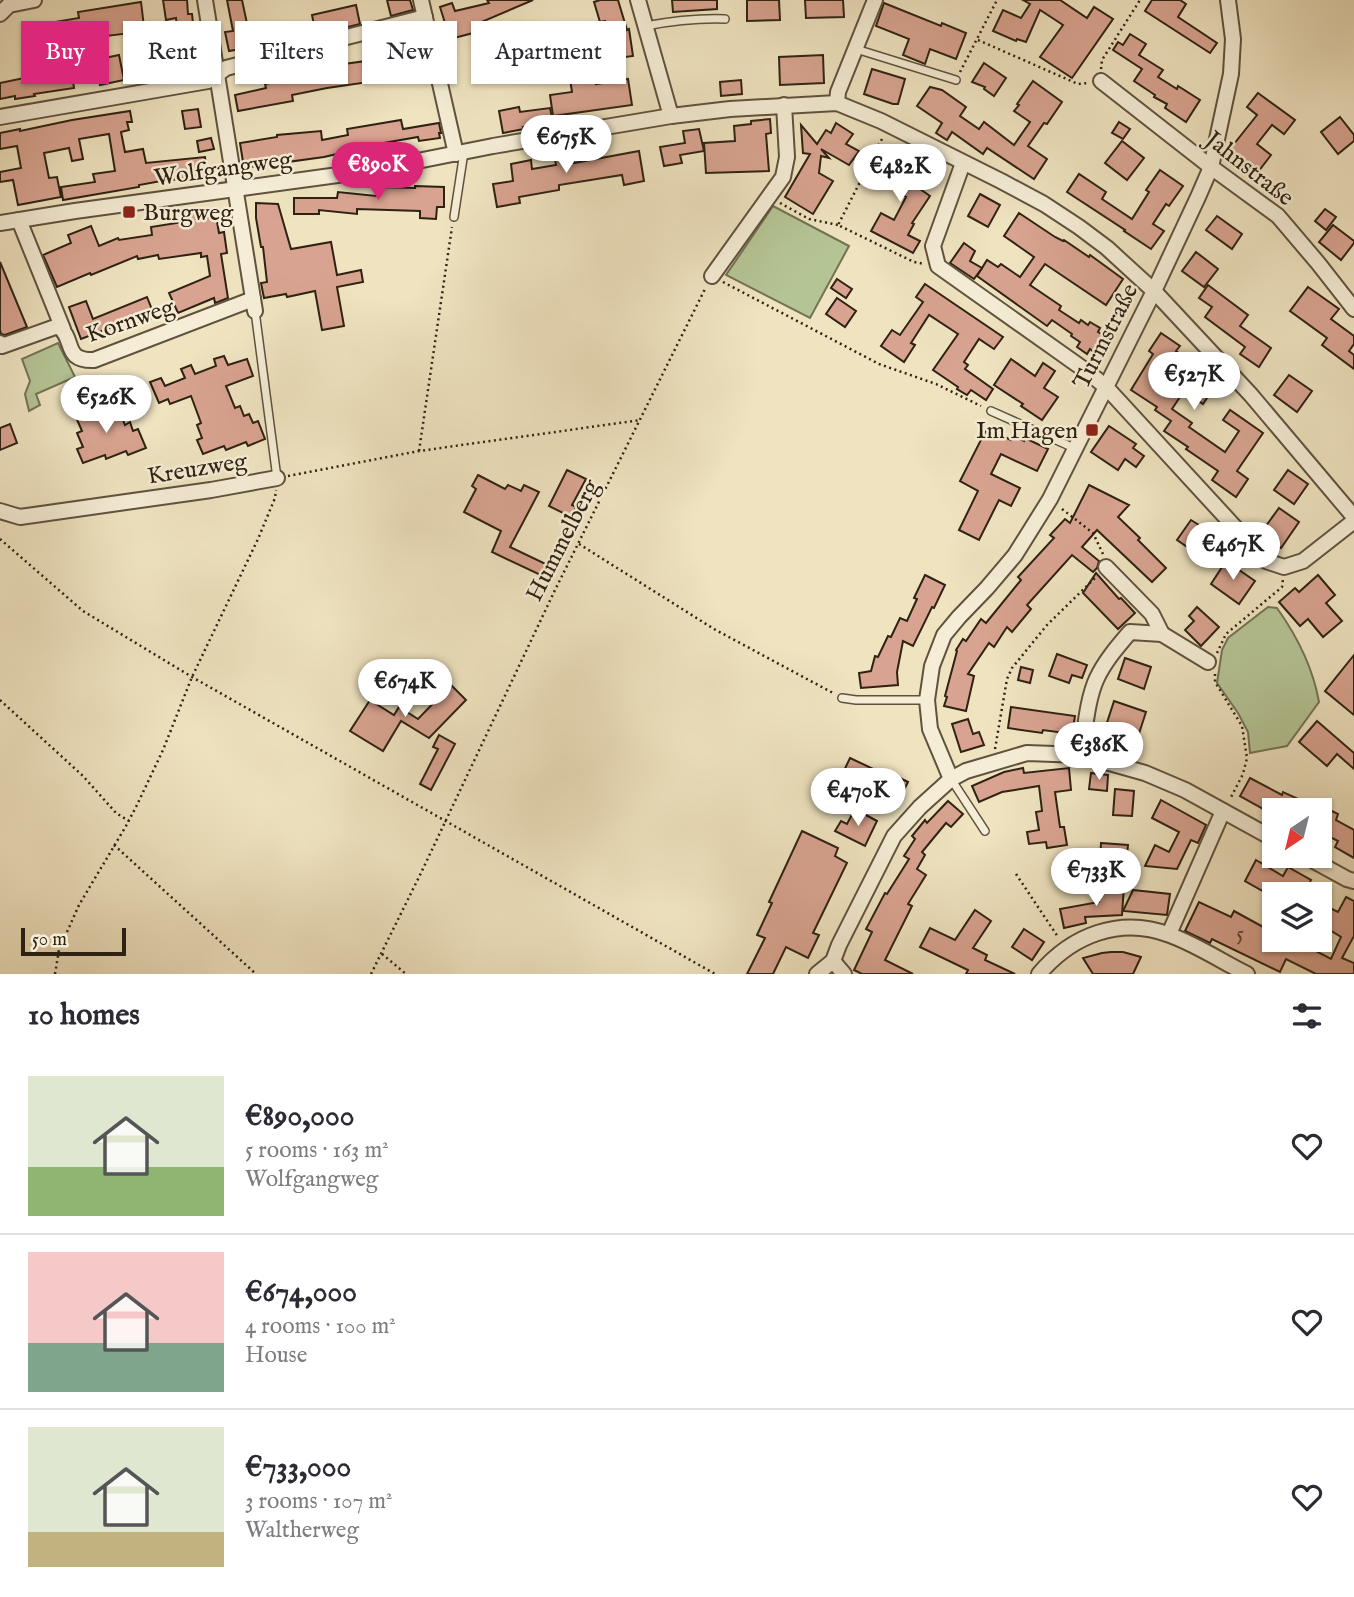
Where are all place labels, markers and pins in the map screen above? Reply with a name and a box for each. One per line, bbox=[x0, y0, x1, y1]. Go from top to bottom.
pin: €675K bbox=[517, 116, 615, 175]
pin: €890K bbox=[329, 142, 427, 202]
pin: €482K bbox=[851, 144, 949, 204]
place label: Burgweg bbox=[143, 198, 234, 229]
marker: Burgweg bbox=[121, 204, 137, 220]
pin: €527K bbox=[1145, 352, 1243, 412]
pin: €526K bbox=[57, 376, 155, 435]
place label: Im Hagen bbox=[976, 416, 1078, 447]
marker: Im Hagen bbox=[1084, 422, 1100, 438]
pin: €467K bbox=[1184, 522, 1282, 582]
pin: €674K bbox=[356, 660, 454, 719]
pin: €386K bbox=[1050, 722, 1148, 782]
pin: €470K bbox=[809, 768, 907, 828]
pin: €733K bbox=[1047, 848, 1145, 908]

